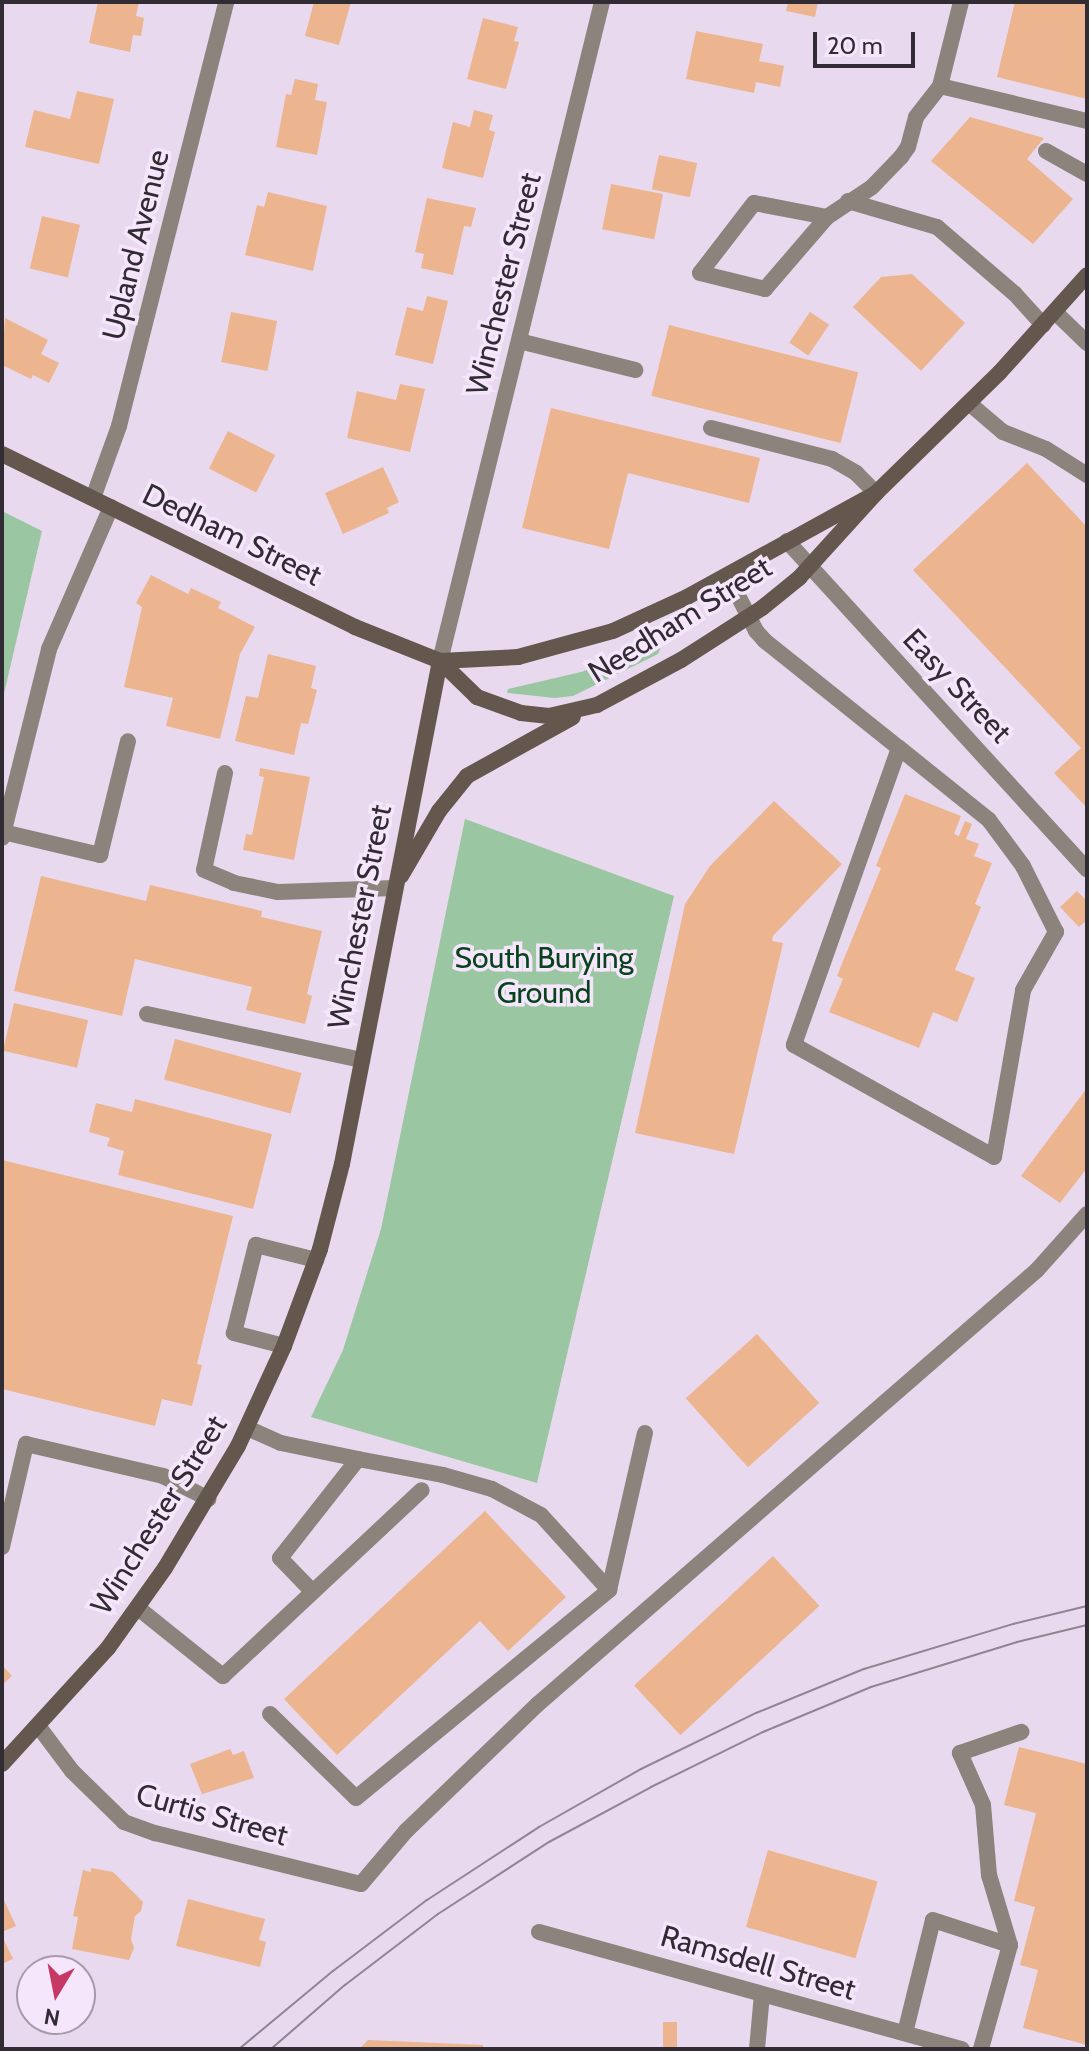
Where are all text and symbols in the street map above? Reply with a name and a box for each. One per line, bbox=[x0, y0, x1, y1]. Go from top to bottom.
scale bar bbox=[817, 16, 919, 66]
text: 20 m bbox=[827, 31, 883, 60]
street label: Upland Avenue bbox=[95, 146, 177, 344]
street label: Winchester Street bbox=[459, 169, 549, 399]
street label: Dedham Street bbox=[137, 476, 327, 594]
street label: Needham Street bbox=[582, 549, 778, 691]
street label: Easy Street bbox=[895, 622, 1019, 750]
street label: Winchester Street bbox=[321, 802, 399, 1032]
park label: South Burying Ground bbox=[454, 940, 634, 1010]
street label: Winchester Street bbox=[83, 1409, 235, 1621]
street label: Curtis Street bbox=[132, 1776, 292, 1854]
street label: Ramsdell Street bbox=[656, 1918, 860, 2008]
north arrow bbox=[16, 1955, 96, 2035]
text: N bbox=[42, 2003, 62, 2032]

